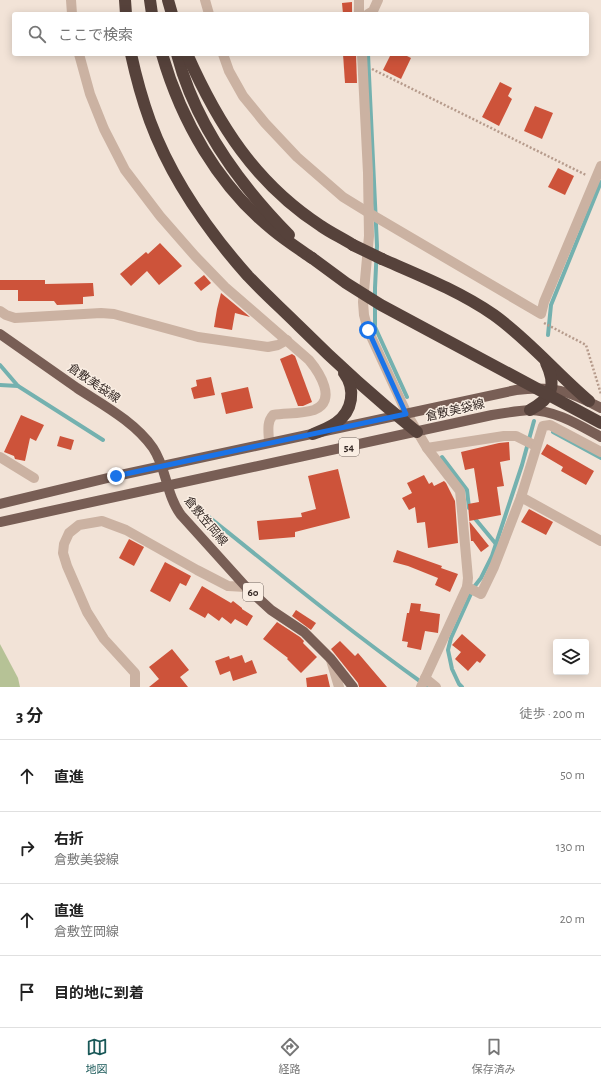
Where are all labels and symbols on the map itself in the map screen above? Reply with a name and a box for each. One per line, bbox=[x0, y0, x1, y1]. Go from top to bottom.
route start bbox=[359, 321, 377, 339]
street label: 倉敷美袋線 bbox=[66, 360, 123, 405]
street label: 倉敷美袋線 bbox=[424, 396, 486, 423]
road number: 54 bbox=[339, 438, 359, 456]
route end bbox=[107, 467, 125, 485]
street label: 倉敷笠岡線 bbox=[182, 494, 231, 548]
road number: 60 bbox=[243, 583, 263, 601]

